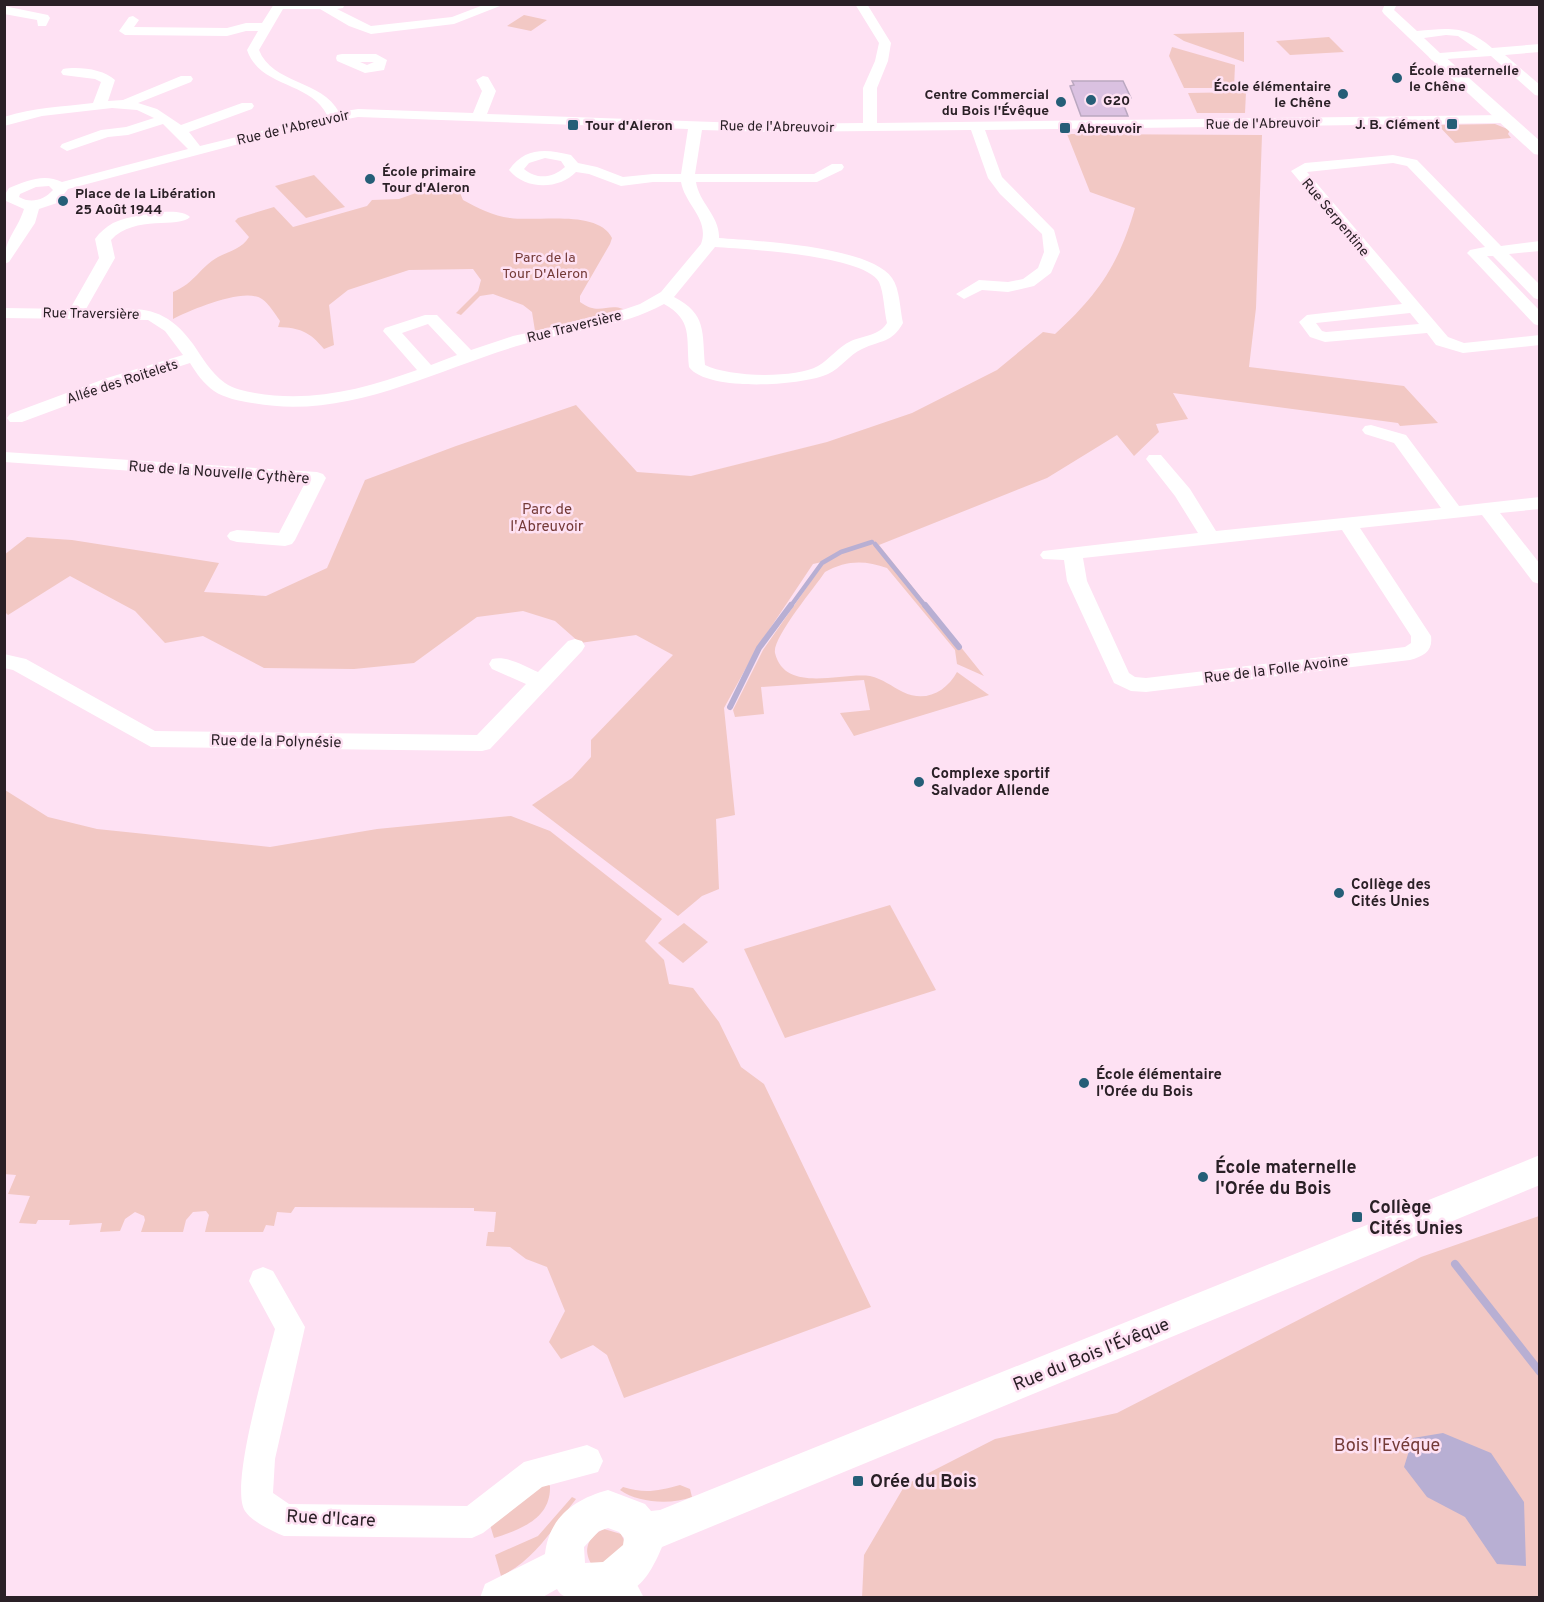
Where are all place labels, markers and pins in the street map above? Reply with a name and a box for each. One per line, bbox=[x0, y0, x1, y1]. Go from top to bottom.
place label: École maternelle le Chêne bbox=[1409, 62, 1519, 96]
marker: École maternelle le Chêne bbox=[1390, 71, 1404, 85]
place label: École élémentaire le Chêne bbox=[1214, 78, 1331, 112]
place label: Centre Commercial du Bois l'Évêque bbox=[924, 87, 1049, 120]
marker: École élémentaire le Chêne bbox=[1336, 87, 1350, 101]
marker: G20 bbox=[1084, 93, 1098, 107]
place label: G20 bbox=[1103, 93, 1130, 110]
marker: Centre Commercial du Bois l'Évêque bbox=[1054, 95, 1068, 109]
place label: J. B. Clément bbox=[1355, 117, 1440, 134]
marker: J. B. Clément bbox=[1445, 117, 1459, 131]
marker: Tour d'Aleron bbox=[566, 118, 580, 132]
place label: Tour d'Aleron bbox=[585, 118, 673, 135]
marker: Abreuvoir bbox=[1058, 121, 1072, 135]
place label: Abreuvoir bbox=[1077, 121, 1142, 138]
place label: École primaire Tour d'Aleron bbox=[382, 163, 476, 197]
marker: École primaire Tour d'Aleron bbox=[363, 172, 377, 186]
place label: Place de la Libération 25 Août 1944 bbox=[75, 186, 216, 219]
marker: Place de la Libération 25 Août 1944 bbox=[56, 194, 70, 208]
place label: Complexe sportif Salvador Allende bbox=[931, 765, 1050, 801]
marker: Complexe sportif Salvador Allende bbox=[912, 775, 926, 789]
place label: Collège des Cités Unies bbox=[1351, 876, 1431, 912]
marker: Collège des Cités Unies bbox=[1332, 886, 1346, 900]
place label: École élémentaire l'Orée du Bois bbox=[1096, 1065, 1222, 1102]
marker: École élémentaire l'Orée du Bois bbox=[1077, 1076, 1091, 1090]
place label: École maternelle l'Orée du Bois bbox=[1215, 1155, 1356, 1201]
marker: École maternelle l'Orée du Bois bbox=[1196, 1170, 1210, 1184]
place label: Collège Cités Unies bbox=[1369, 1197, 1463, 1241]
marker: Collège Cités Unies bbox=[1350, 1210, 1364, 1224]
place label: Orée du Bois bbox=[870, 1471, 977, 1494]
marker: Orée du Bois bbox=[851, 1474, 865, 1488]

